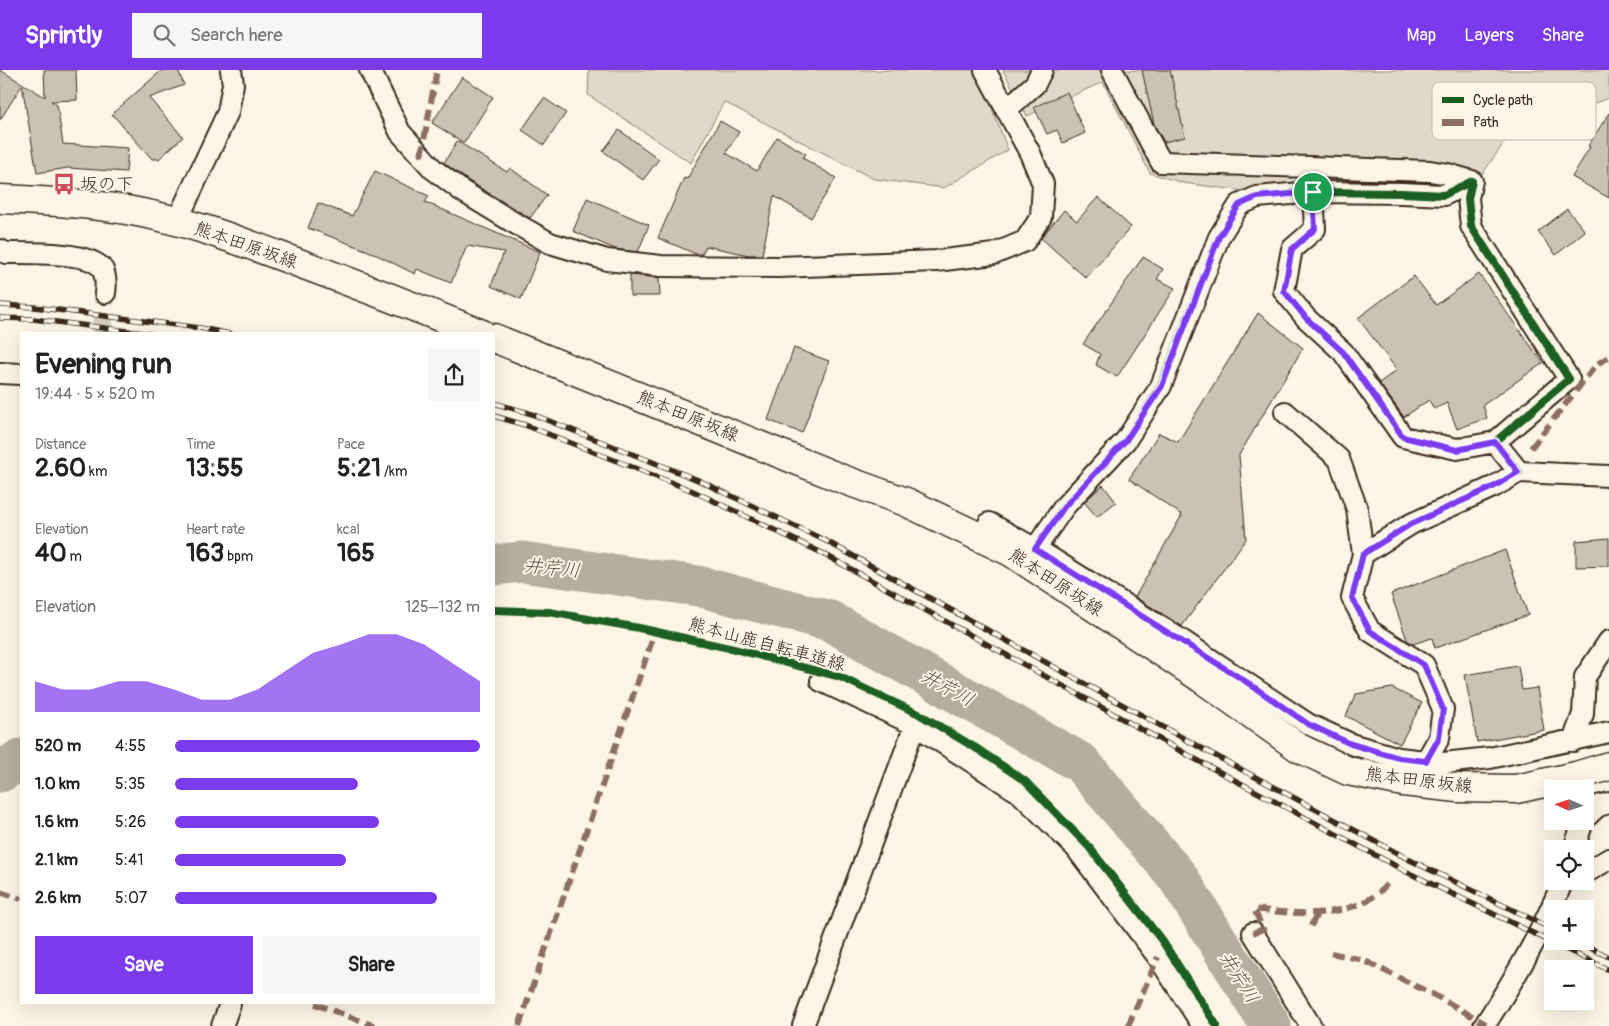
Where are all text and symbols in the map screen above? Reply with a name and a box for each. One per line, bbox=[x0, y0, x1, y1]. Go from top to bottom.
search box bbox=[132, 13, 482, 58]
text: Sprintly bbox=[25, 21, 102, 50]
icon: search bbox=[150, 21, 178, 49]
text: Search here bbox=[190, 23, 283, 47]
text: Map bbox=[1407, 24, 1436, 47]
text: Layers bbox=[1464, 24, 1514, 47]
text: Share bbox=[1542, 24, 1584, 47]
legend bbox=[1432, 82, 1596, 140]
text: Cycle path bbox=[1473, 92, 1533, 109]
text: Path bbox=[1473, 114, 1498, 131]
bus stop icon: 坂の下 bbox=[51, 171, 77, 197]
pin bbox=[1292, 171, 1334, 213]
place label: 坂の下 bbox=[80, 173, 134, 196]
icon: arrive bbox=[1299, 178, 1327, 206]
street label: 熊本田原坂線 bbox=[191, 217, 301, 274]
text: Evening run bbox=[35, 347, 172, 382]
button: share bbox=[428, 349, 480, 401]
text: 19:44 · 5 × 520 m bbox=[35, 384, 155, 404]
street label: 熊本田原坂線 bbox=[633, 386, 742, 447]
text: Distance bbox=[35, 436, 86, 453]
text: Time bbox=[186, 436, 215, 453]
text: Pace bbox=[337, 436, 365, 453]
text: 2.60 bbox=[35, 453, 86, 484]
text: 13:55 bbox=[186, 453, 244, 484]
text: 5:21 bbox=[337, 453, 381, 484]
text: km bbox=[86, 463, 107, 480]
text: /km bbox=[381, 463, 407, 480]
text: Elevation bbox=[35, 521, 88, 538]
text: Heart rate bbox=[186, 521, 245, 538]
text: kcal bbox=[337, 521, 360, 538]
text: 40 bbox=[35, 538, 67, 569]
text: 163 bbox=[186, 538, 224, 569]
text: 165 bbox=[337, 538, 375, 569]
street label: 熊本田原坂線 bbox=[1004, 543, 1107, 621]
text: m bbox=[67, 548, 82, 565]
text: bpm bbox=[224, 548, 253, 565]
water label: 井芹川 bbox=[522, 553, 582, 583]
text: Elevation bbox=[35, 597, 96, 617]
text: 125–132 m bbox=[405, 597, 480, 617]
street label: 熊本山鹿自転車道線 bbox=[686, 612, 848, 677]
water label: 井芹川 bbox=[917, 664, 978, 712]
text: 520 m bbox=[35, 736, 81, 756]
text: 4:55 bbox=[115, 736, 146, 756]
street label: 熊本田原坂線 bbox=[1364, 763, 1474, 798]
text: 1.0 km bbox=[35, 774, 80, 794]
text: 5:35 bbox=[115, 774, 146, 794]
north arrow bbox=[1544, 780, 1594, 830]
map controls bbox=[1544, 780, 1594, 1010]
text: 1.6 km bbox=[35, 812, 78, 832]
text: 5:26 bbox=[115, 812, 146, 832]
button: locate bbox=[1544, 840, 1594, 890]
text: 2.1 km bbox=[35, 850, 78, 870]
text: 5:41 bbox=[115, 850, 143, 870]
text: 2.6 km bbox=[35, 888, 81, 908]
text: 5:07 bbox=[115, 888, 147, 908]
button: + bbox=[1544, 900, 1594, 950]
button: Save bbox=[35, 936, 253, 994]
button: Share bbox=[263, 936, 480, 994]
water label: 井芹川 bbox=[1214, 947, 1264, 1008]
button: − bbox=[1544, 960, 1594, 1010]

